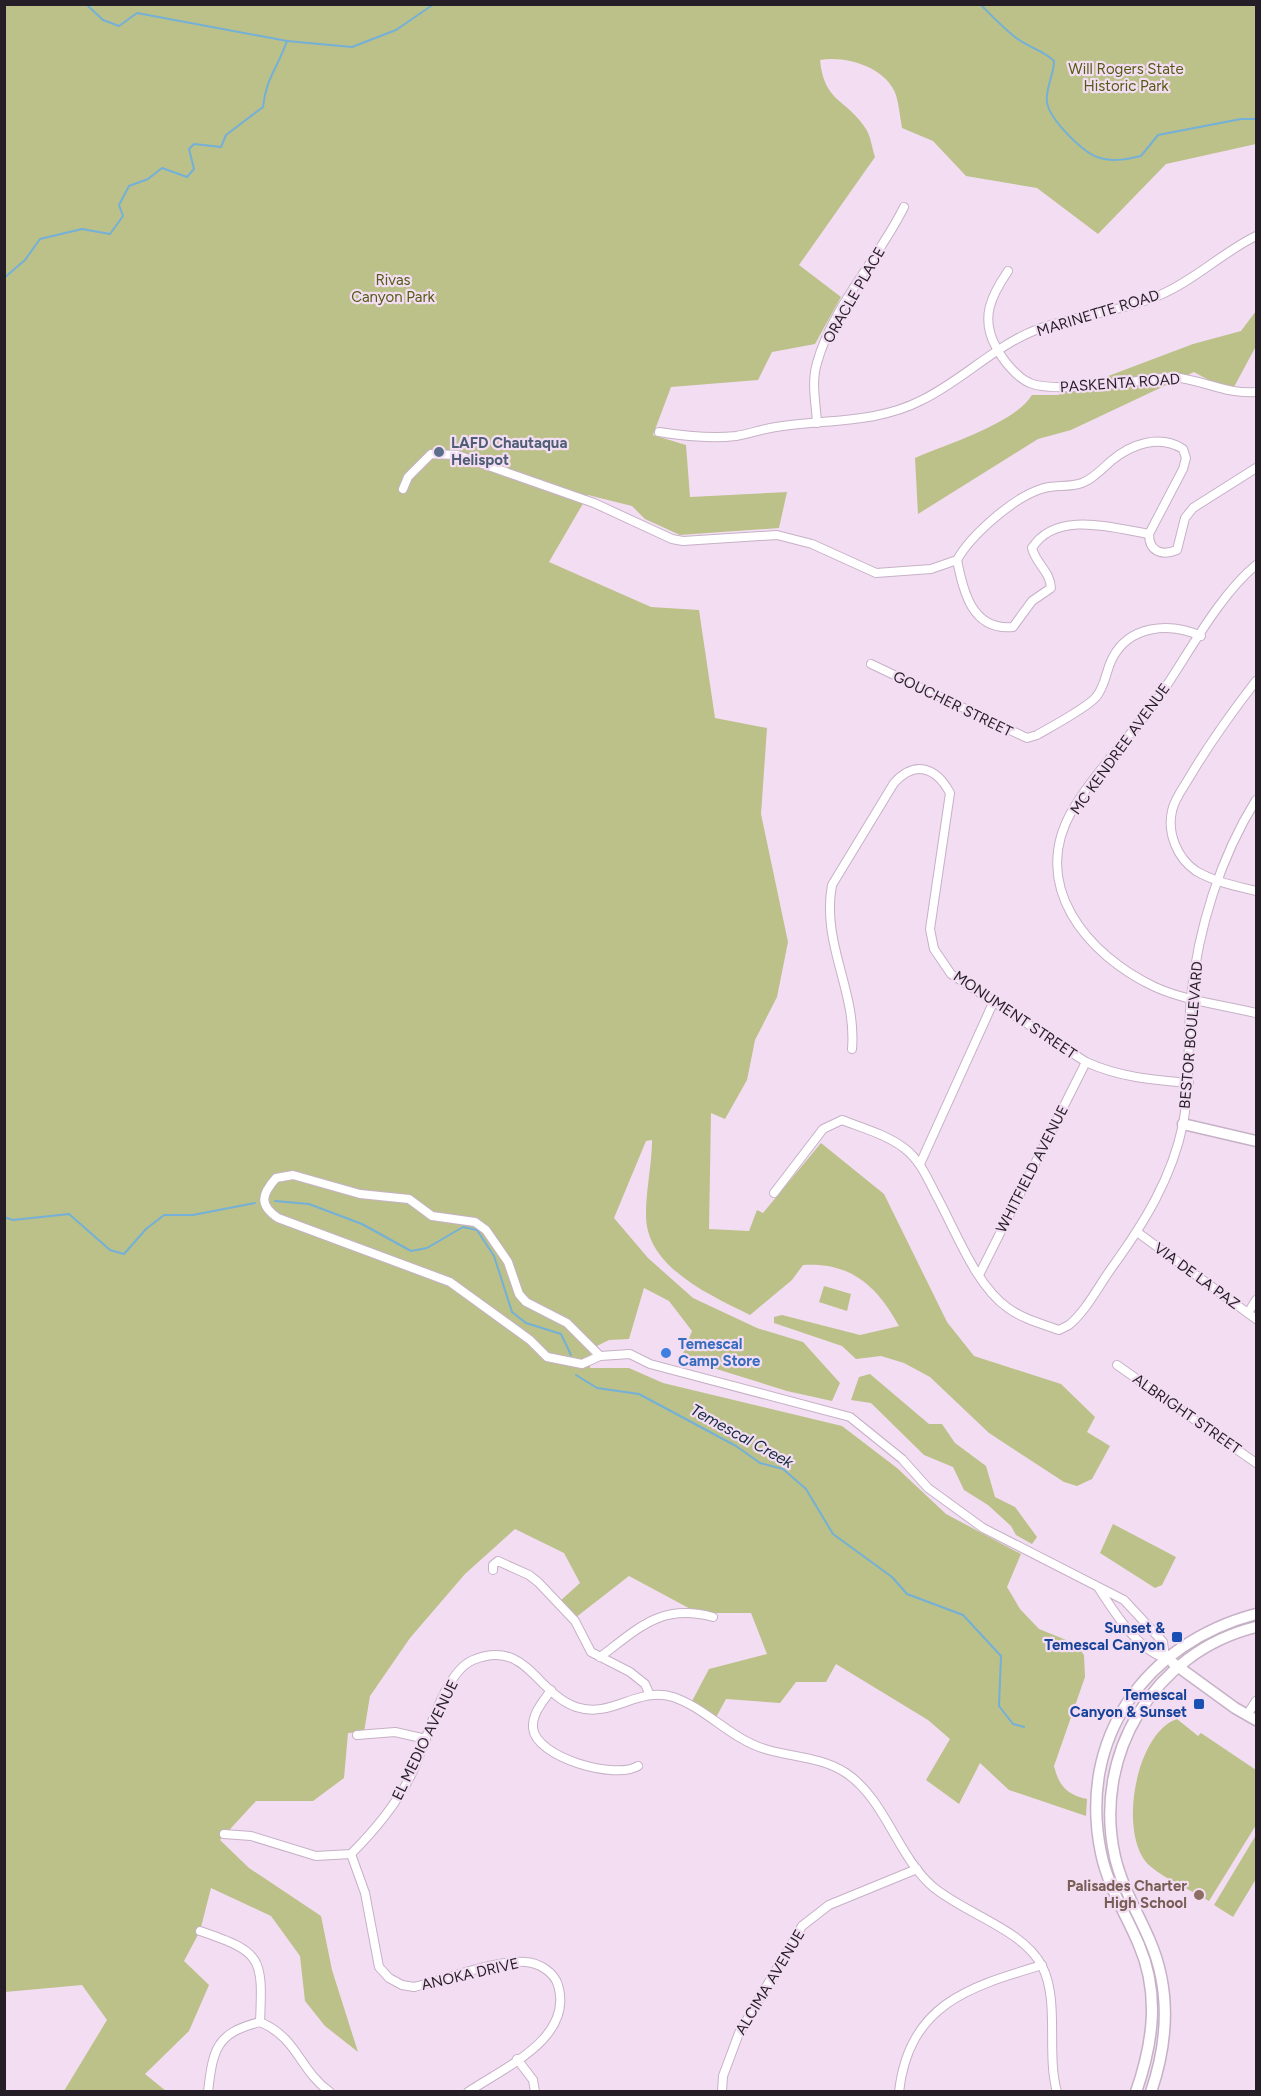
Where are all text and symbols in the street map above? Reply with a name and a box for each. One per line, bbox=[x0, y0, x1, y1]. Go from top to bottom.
park label: Will Rogers State Historic Park bbox=[1068, 60, 1184, 95]
street label: ORACLE PLACE bbox=[819, 244, 889, 346]
park label: Rivas Canyon Park bbox=[351, 271, 436, 306]
street label: MARINETTE ROAD bbox=[1034, 286, 1162, 340]
street label: PASKENTA ROAD bbox=[1059, 370, 1181, 396]
place label: LAFD Chautaqua Helispot bbox=[451, 434, 567, 469]
marker: LAFD Chautaqua Helispot bbox=[432, 445, 446, 459]
street label: GOUCHER STREET bbox=[890, 667, 1016, 741]
street label: MC KENDREE AVENUE bbox=[1066, 680, 1174, 818]
street label: BESTOR BOULEVARD bbox=[1176, 961, 1206, 1109]
street label: MONUMENT STREET bbox=[950, 967, 1081, 1063]
street label: WHITFIELD AVENUE bbox=[992, 1102, 1072, 1236]
street label: VIA DE LA PAZ bbox=[1151, 1239, 1243, 1313]
place label: Temescal Camp Store bbox=[678, 1335, 761, 1370]
marker: Temescal Camp Store bbox=[659, 1346, 673, 1360]
street label: ALBRIGHT STREET bbox=[1129, 1370, 1245, 1459]
water label: Temescal Creek bbox=[687, 1400, 798, 1473]
place label: Sunset & Temescal Canyon bbox=[1044, 1619, 1165, 1654]
marker: Sunset & Temescal Canyon bbox=[1170, 1630, 1184, 1644]
street label: EL MEDIO AVENUE bbox=[388, 1677, 462, 1803]
place label: Temescal Canyon & Sunset bbox=[1070, 1686, 1187, 1721]
marker: Temescal Canyon & Sunset bbox=[1192, 1697, 1206, 1711]
place label: Palisades Charter High School bbox=[1067, 1877, 1187, 1912]
marker: Palisades Charter High School bbox=[1192, 1888, 1206, 1902]
street label: ALCIMA AVENUE bbox=[732, 1926, 808, 2038]
street label: ANOKA DRIVE bbox=[420, 1954, 520, 1994]

